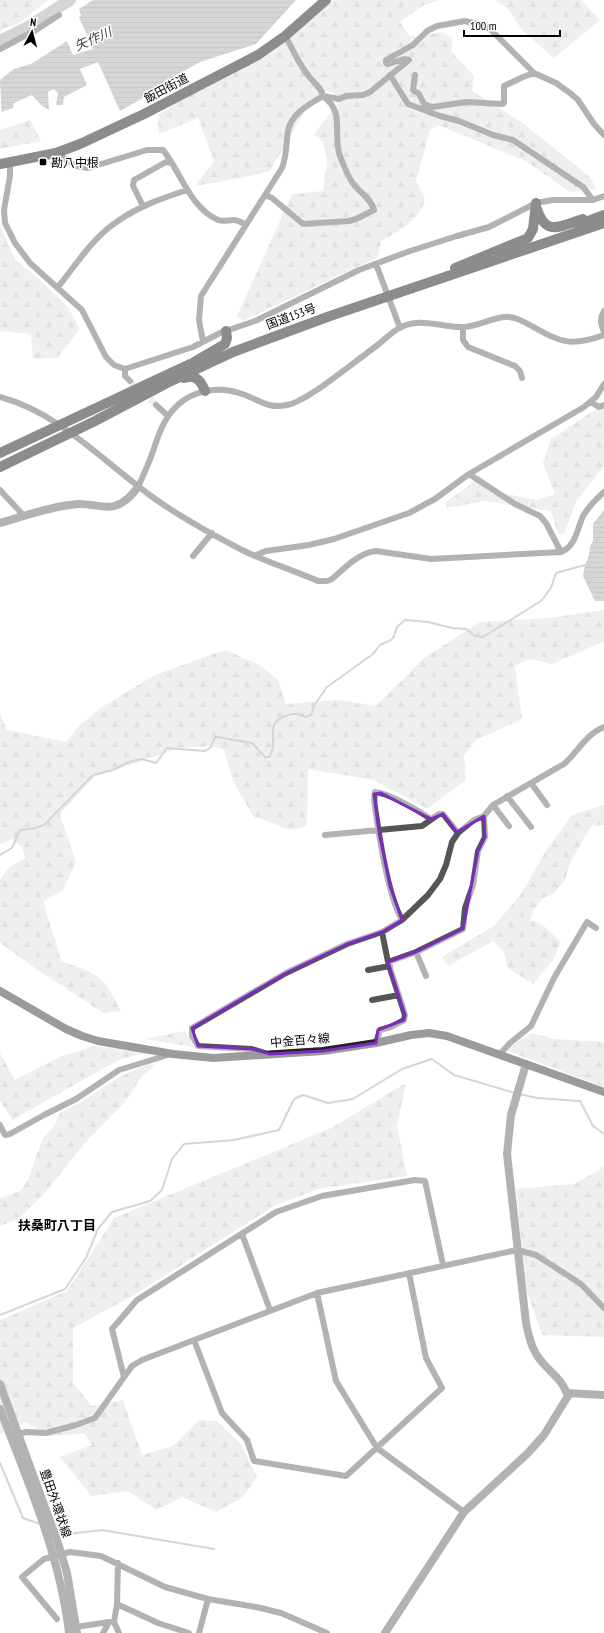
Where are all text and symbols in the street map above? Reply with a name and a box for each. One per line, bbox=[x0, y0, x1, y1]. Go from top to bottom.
north arrow bbox=[12, 12, 52, 52]
scale bar bbox=[464, 12, 560, 38]
text: N bbox=[29, 15, 37, 29]
text: 100 m bbox=[470, 18, 497, 33]
water label: 矢作川 bbox=[72, 22, 116, 55]
street label: 飯田街道 bbox=[141, 70, 191, 106]
place label: 勘八中根 bbox=[51, 155, 99, 170]
marker: 勘八中根 bbox=[38, 157, 48, 167]
street label: 国道153号 bbox=[264, 300, 318, 332]
street label: 中金百々線 bbox=[269, 1030, 331, 1050]
district label: 扶桑町八丁目 bbox=[18, 1217, 96, 1234]
street label: 豊田外環状線 bbox=[37, 1467, 75, 1539]

